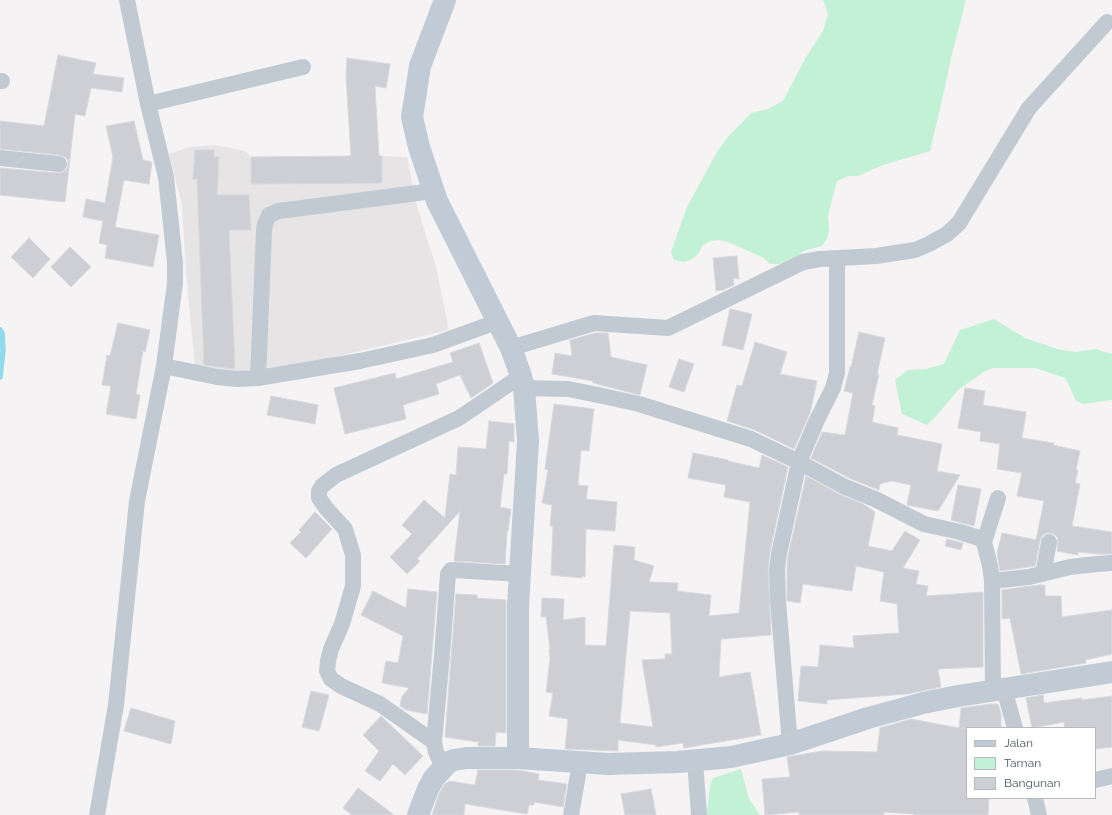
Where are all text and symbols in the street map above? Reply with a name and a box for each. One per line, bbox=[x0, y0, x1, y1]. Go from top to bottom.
legend bbox=[966, 727, 1096, 799]
text: Jalan bbox=[1004, 736, 1033, 750]
text: Taman bbox=[1004, 756, 1041, 770]
text: Bangunan bbox=[1004, 776, 1061, 790]

